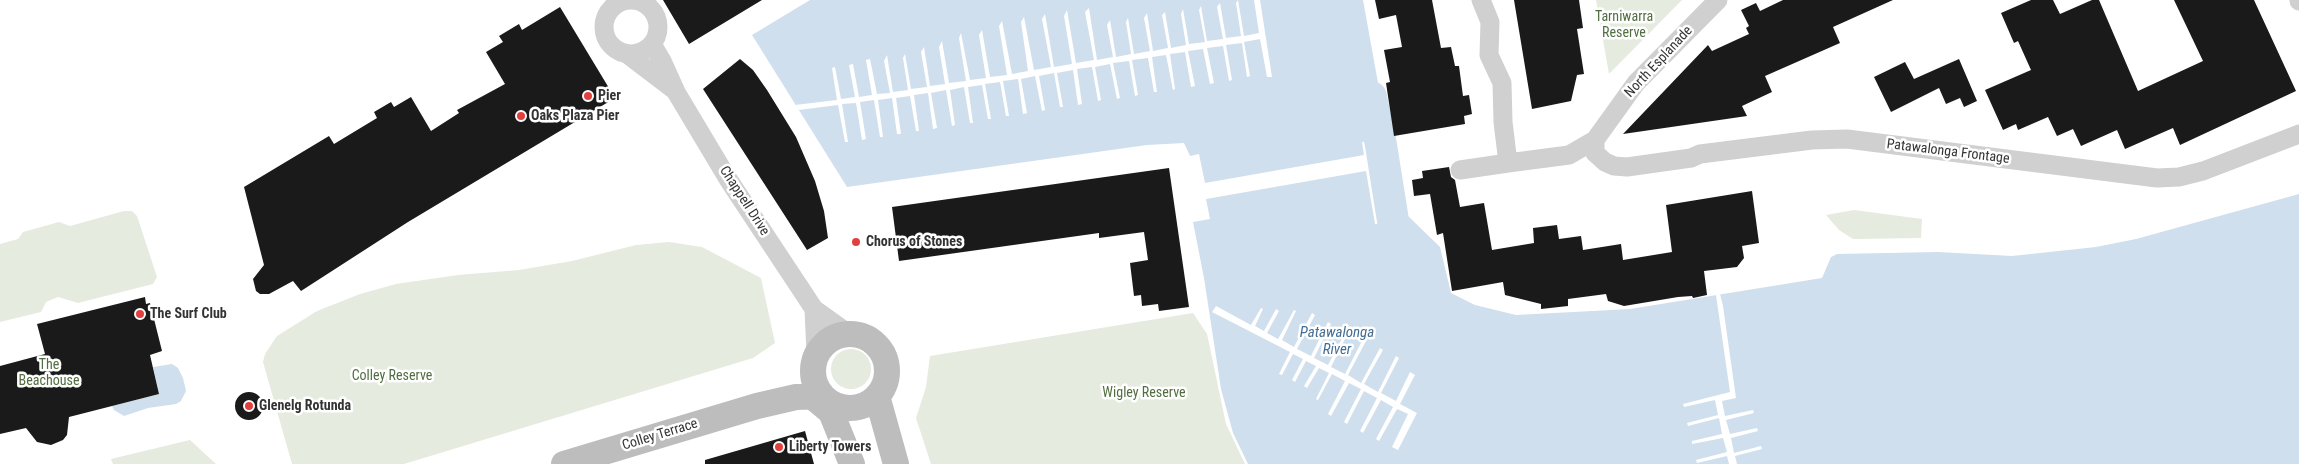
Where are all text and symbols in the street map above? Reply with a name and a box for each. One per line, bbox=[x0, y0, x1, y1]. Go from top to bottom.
park label: Tarniwarra Reserve bbox=[1595, 9, 1653, 41]
street label: North Esplanade bbox=[1622, 23, 1696, 101]
place label: Pier bbox=[598, 88, 621, 104]
marker: Pier bbox=[582, 90, 594, 102]
place label: Oaks Plaza Pier bbox=[531, 108, 619, 124]
marker: Oaks Plaza Pier bbox=[515, 110, 527, 122]
street label: Patawalonga Frontage bbox=[1886, 136, 2010, 168]
street label: Chappell Drive bbox=[715, 163, 773, 239]
place label: Chorus of Stones bbox=[866, 234, 962, 250]
marker: Chorus of Stones bbox=[850, 236, 862, 248]
place label: The Surf Club bbox=[150, 306, 227, 322]
marker: The Surf Club bbox=[134, 308, 146, 320]
water label: Patawalonga River bbox=[1300, 324, 1374, 359]
park label: The Beachouse bbox=[19, 357, 79, 390]
park label: Colley Reserve bbox=[352, 368, 432, 384]
park label: Wigley Reserve bbox=[1102, 385, 1186, 401]
place label: Glenelg Rotunda bbox=[259, 398, 351, 414]
marker: Glenelg Rotunda bbox=[243, 400, 255, 412]
street label: Colley Terrace bbox=[620, 416, 700, 454]
place label: Liberty Towers bbox=[789, 439, 871, 455]
marker: Liberty Towers bbox=[773, 441, 785, 453]

